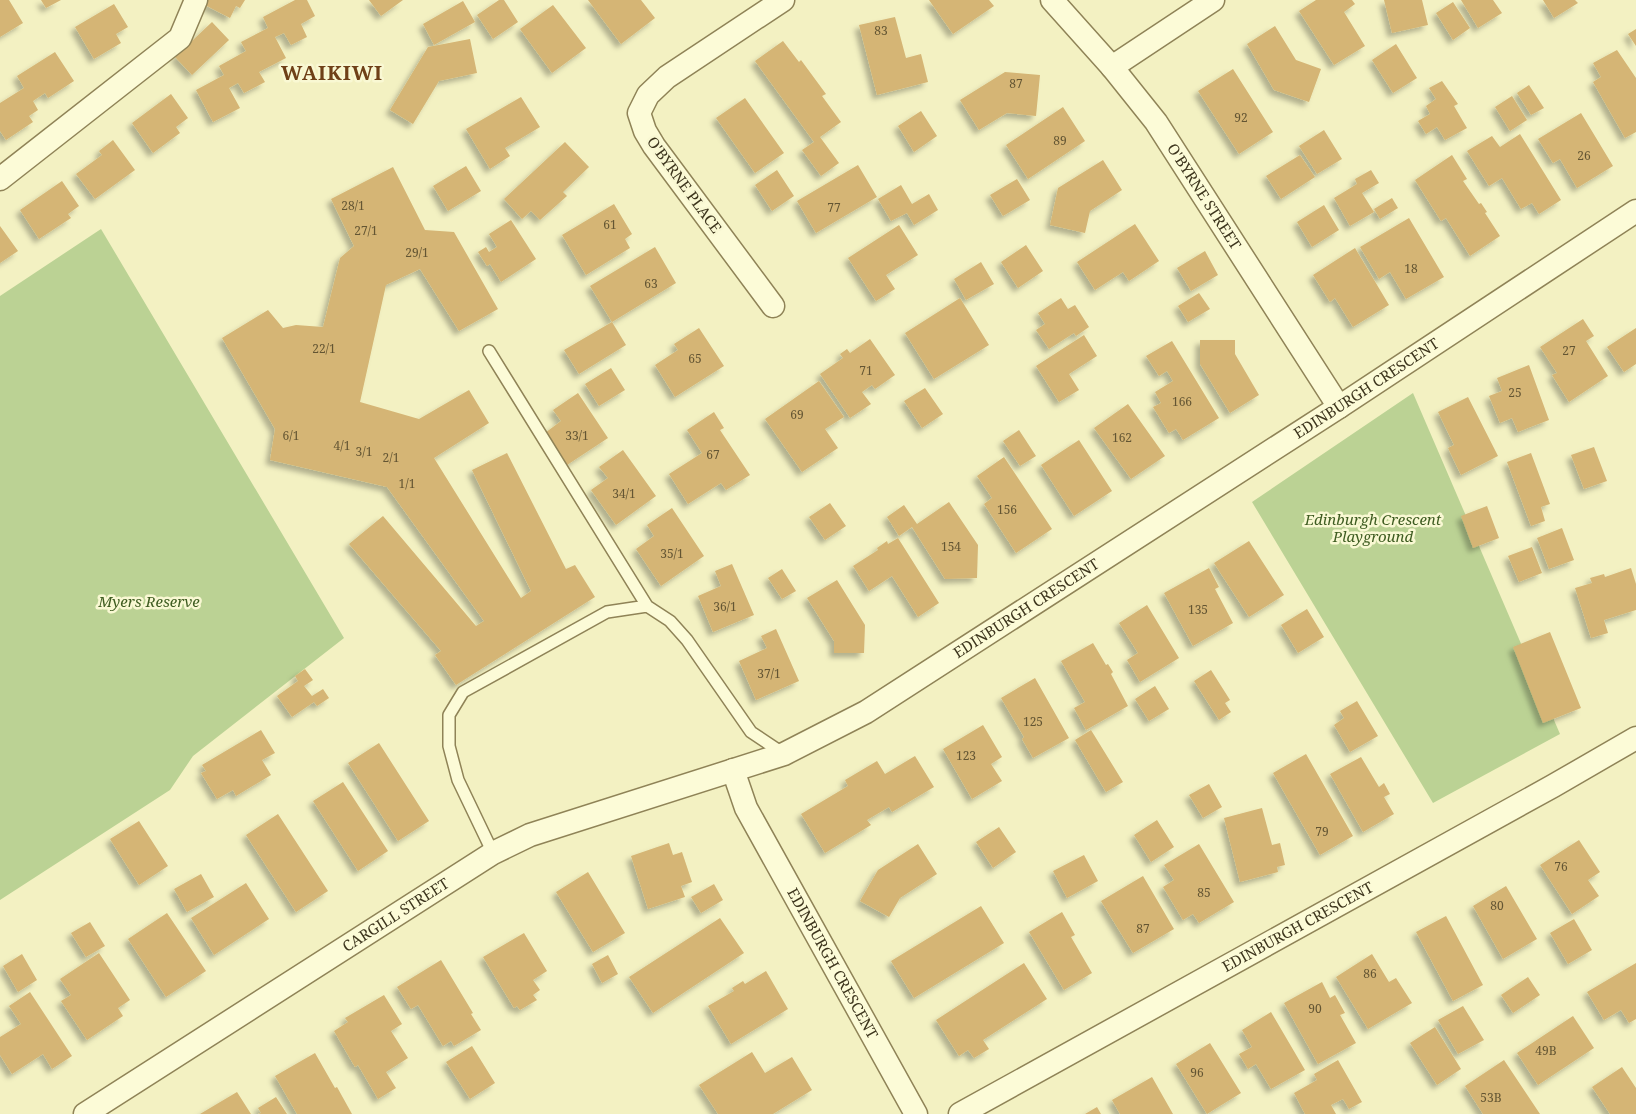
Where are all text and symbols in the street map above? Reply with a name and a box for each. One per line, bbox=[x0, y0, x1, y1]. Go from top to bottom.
house number: 83 bbox=[874, 22, 888, 39]
district label: WAIKIWI bbox=[281, 59, 383, 86]
house number: 87 bbox=[1009, 75, 1023, 92]
house number: 92 bbox=[1234, 109, 1248, 126]
street label: O'BYRNE PLACE bbox=[643, 132, 727, 237]
house number: 89 bbox=[1053, 132, 1067, 149]
street label: O'BYRNE STREET bbox=[1163, 139, 1246, 253]
house number: 26 bbox=[1577, 147, 1591, 164]
house number: 28/1 bbox=[341, 197, 365, 214]
house number: 77 bbox=[827, 199, 841, 216]
house number: 61 bbox=[603, 216, 617, 233]
house number: 27/1 bbox=[354, 222, 378, 239]
house number: 29/1 bbox=[405, 244, 429, 261]
house number: 18 bbox=[1404, 260, 1418, 277]
house number: 63 bbox=[644, 275, 658, 292]
street label: EDINBURGH CRESCENT bbox=[1289, 333, 1442, 443]
house number: 22/1 bbox=[312, 340, 336, 357]
house number: 27 bbox=[1562, 342, 1576, 359]
house number: 65 bbox=[688, 350, 702, 367]
house number: 71 bbox=[859, 362, 873, 379]
house number: 25 bbox=[1508, 384, 1522, 401]
house number: 166 bbox=[1172, 393, 1192, 410]
house number: 69 bbox=[790, 406, 804, 423]
house number: 6/1 bbox=[283, 427, 299, 444]
house number: 33/1 bbox=[565, 427, 589, 444]
house number: 162 bbox=[1112, 429, 1132, 446]
house number: 4/1 bbox=[334, 437, 350, 454]
house number: 3/1 bbox=[356, 443, 372, 460]
house number: 67 bbox=[706, 446, 720, 463]
house number: 2/1 bbox=[383, 449, 399, 466]
house number: 1/1 bbox=[399, 475, 415, 492]
house number: 34/1 bbox=[612, 485, 636, 502]
house number: 156 bbox=[997, 501, 1017, 518]
park label: Edinburgh Crescent Playground bbox=[1304, 509, 1442, 546]
house number: 154 bbox=[941, 538, 961, 555]
house number: 35/1 bbox=[660, 545, 684, 562]
street label: EDINBURGH CRESCENT bbox=[949, 553, 1103, 662]
park label: Myers Reserve bbox=[97, 591, 200, 611]
house number: 36/1 bbox=[713, 598, 737, 615]
house number: 135 bbox=[1188, 601, 1208, 618]
house number: 37/1 bbox=[757, 665, 781, 682]
house number: 125 bbox=[1023, 713, 1043, 730]
house number: 123 bbox=[956, 747, 976, 764]
house number: 79 bbox=[1315, 823, 1329, 840]
house number: 76 bbox=[1554, 858, 1568, 875]
street label: CARGILL STREET bbox=[338, 873, 453, 956]
street label: EDINBURGH CRESCENT bbox=[1218, 876, 1376, 976]
street label: EDINBURGH CRESCENT bbox=[783, 884, 883, 1042]
house number: 85 bbox=[1197, 884, 1211, 901]
house number: 80 bbox=[1490, 897, 1504, 914]
house number: 87 bbox=[1136, 920, 1150, 937]
house number: 86 bbox=[1363, 965, 1377, 982]
house number: 90 bbox=[1308, 1000, 1322, 1017]
house number: 49B bbox=[1535, 1042, 1557, 1059]
house number: 96 bbox=[1190, 1064, 1204, 1081]
house number: 53B bbox=[1480, 1089, 1502, 1106]

